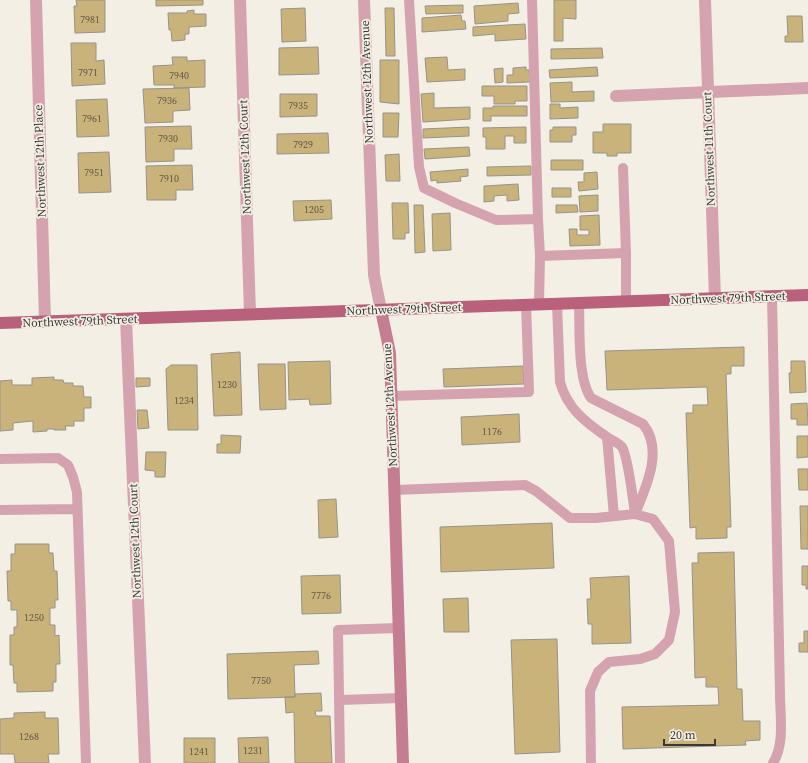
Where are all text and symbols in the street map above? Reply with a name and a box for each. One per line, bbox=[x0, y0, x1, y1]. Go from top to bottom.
house number: 7981 bbox=[80, 13, 100, 26]
street label: Northwest 12th Avenue bbox=[357, 20, 377, 144]
house number: 7971 bbox=[78, 66, 98, 79]
house number: 7940 bbox=[169, 69, 189, 82]
street label: Northwest 11th Court bbox=[699, 91, 719, 206]
house number: 7936 bbox=[157, 94, 177, 107]
street label: Northwest 12th Court bbox=[235, 99, 255, 214]
house number: 7935 bbox=[288, 99, 308, 112]
street label: Northwest 12th Place bbox=[30, 104, 50, 218]
house number: 7961 bbox=[82, 112, 102, 125]
house number: 7930 bbox=[158, 132, 178, 145]
house number: 7929 bbox=[293, 138, 313, 151]
house number: 7951 bbox=[84, 166, 104, 179]
house number: 7910 bbox=[159, 172, 179, 185]
house number: 1205 bbox=[304, 203, 324, 216]
street label: Northwest 79th Street bbox=[670, 288, 786, 308]
street label: Northwest 79th Street bbox=[346, 299, 462, 319]
street label: Northwest 79th Street bbox=[22, 311, 138, 331]
street label: Northwest 12th Avenue bbox=[379, 343, 401, 467]
house number: 1230 bbox=[217, 378, 237, 391]
house number: 1234 bbox=[174, 394, 194, 407]
house number: 1176 bbox=[482, 425, 502, 438]
street label: Northwest 12th Court bbox=[125, 483, 145, 598]
house number: 7776 bbox=[311, 589, 331, 602]
house number: 1250 bbox=[24, 611, 44, 624]
house number: 7750 bbox=[251, 674, 271, 687]
scale bar bbox=[664, 721, 715, 747]
text: 20 m bbox=[670, 727, 696, 743]
house number: 1268 bbox=[19, 730, 39, 743]
house number: 1231 bbox=[243, 744, 263, 757]
house number: 1241 bbox=[189, 745, 209, 758]

